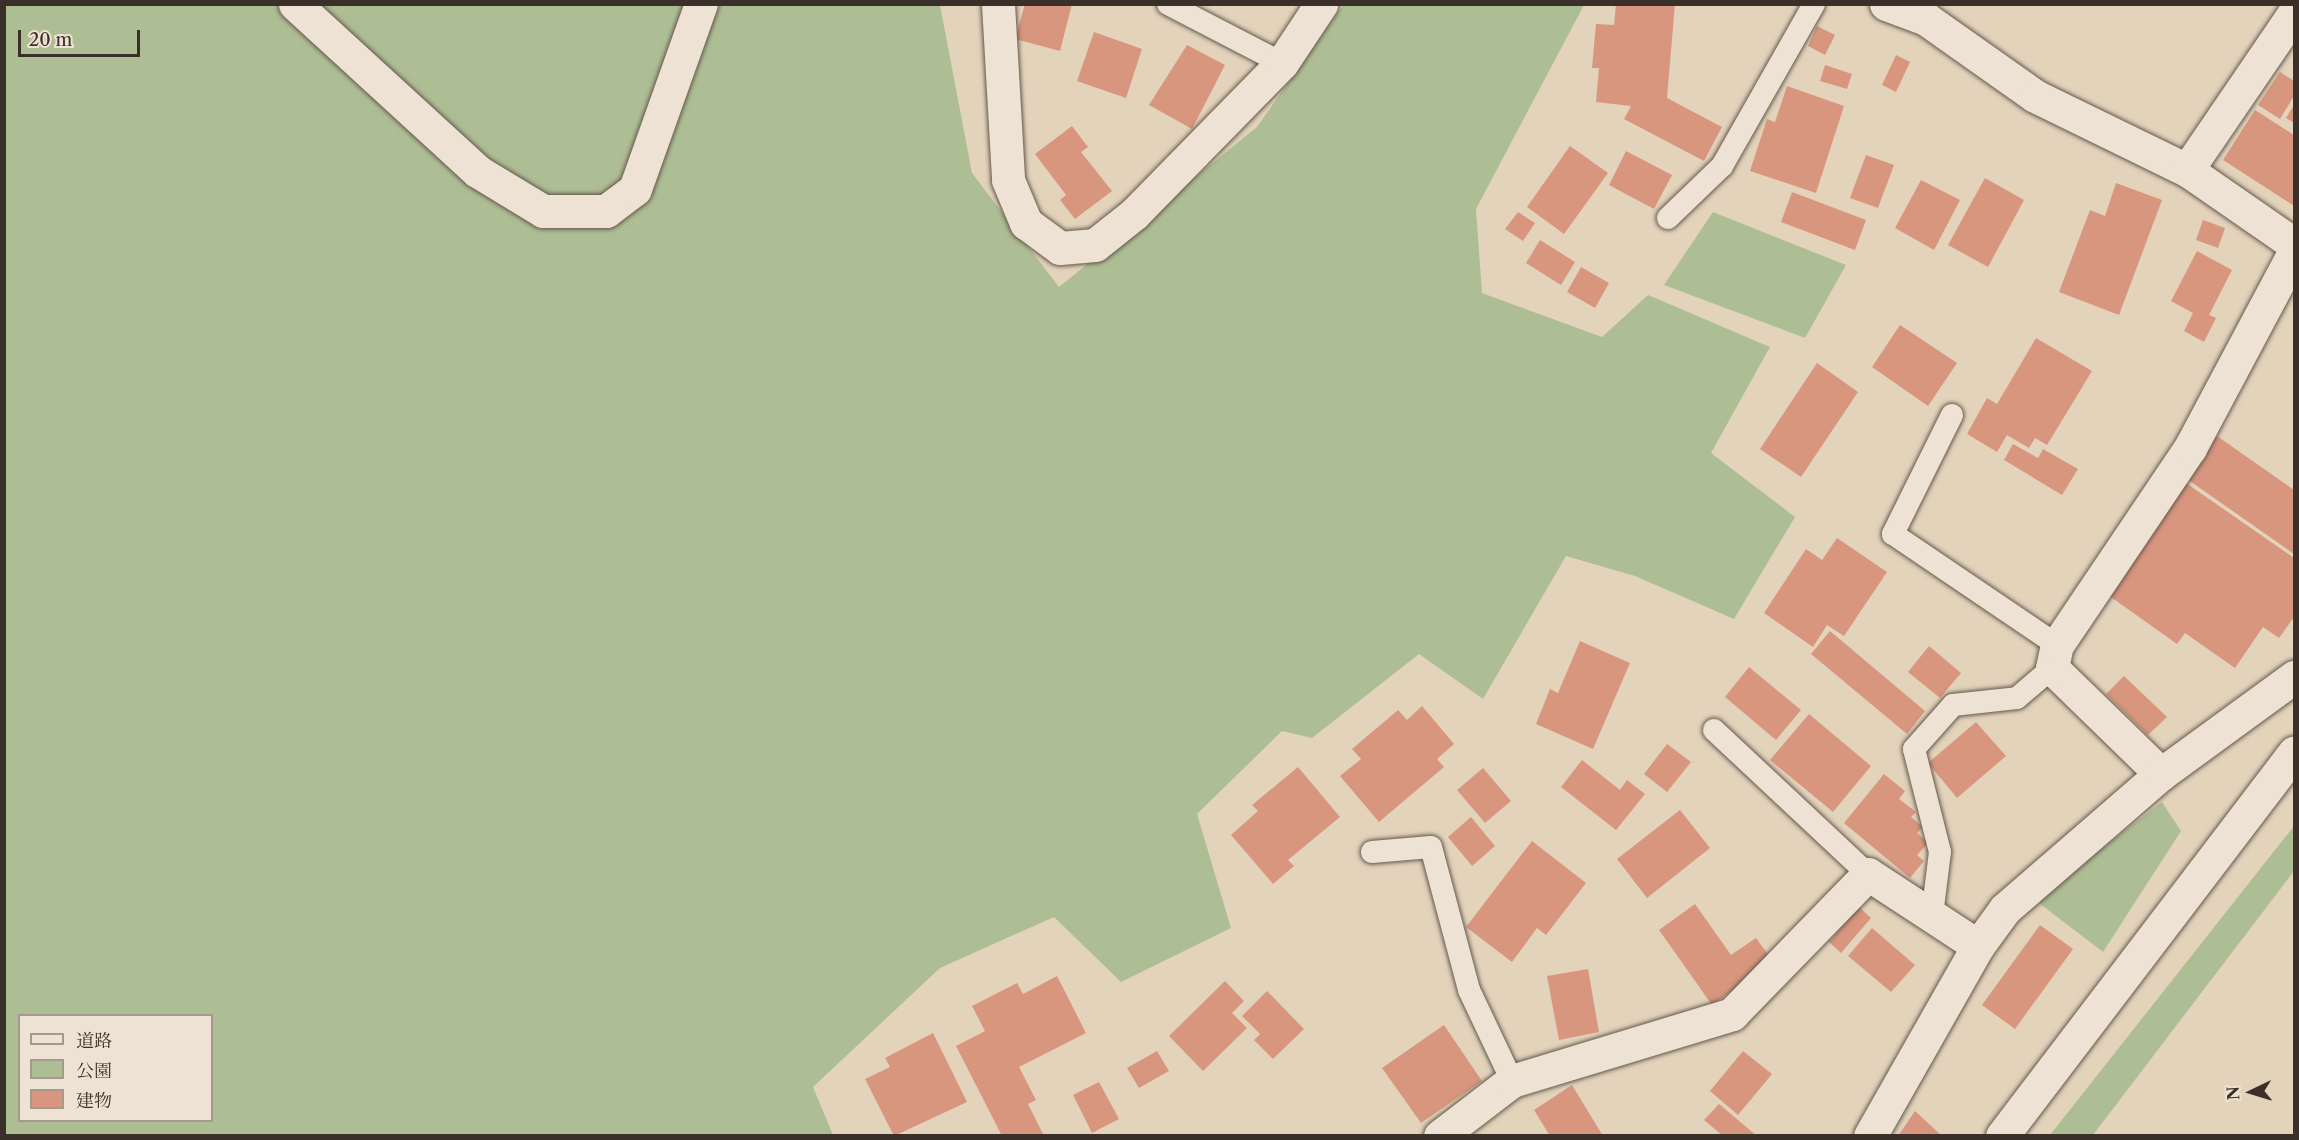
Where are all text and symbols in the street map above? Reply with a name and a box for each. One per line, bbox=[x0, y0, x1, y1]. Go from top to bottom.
scale bar bbox=[21, 18, 142, 56]
text: 20 m bbox=[29, 29, 72, 51]
legend bbox=[18, 1014, 213, 1122]
text: 道路 bbox=[76, 1030, 112, 1052]
text: 公園 bbox=[76, 1060, 112, 1082]
north arrow bbox=[2221, 1062, 2281, 1122]
text: N bbox=[2223, 1086, 2244, 1101]
text: 建物 bbox=[76, 1090, 112, 1112]

